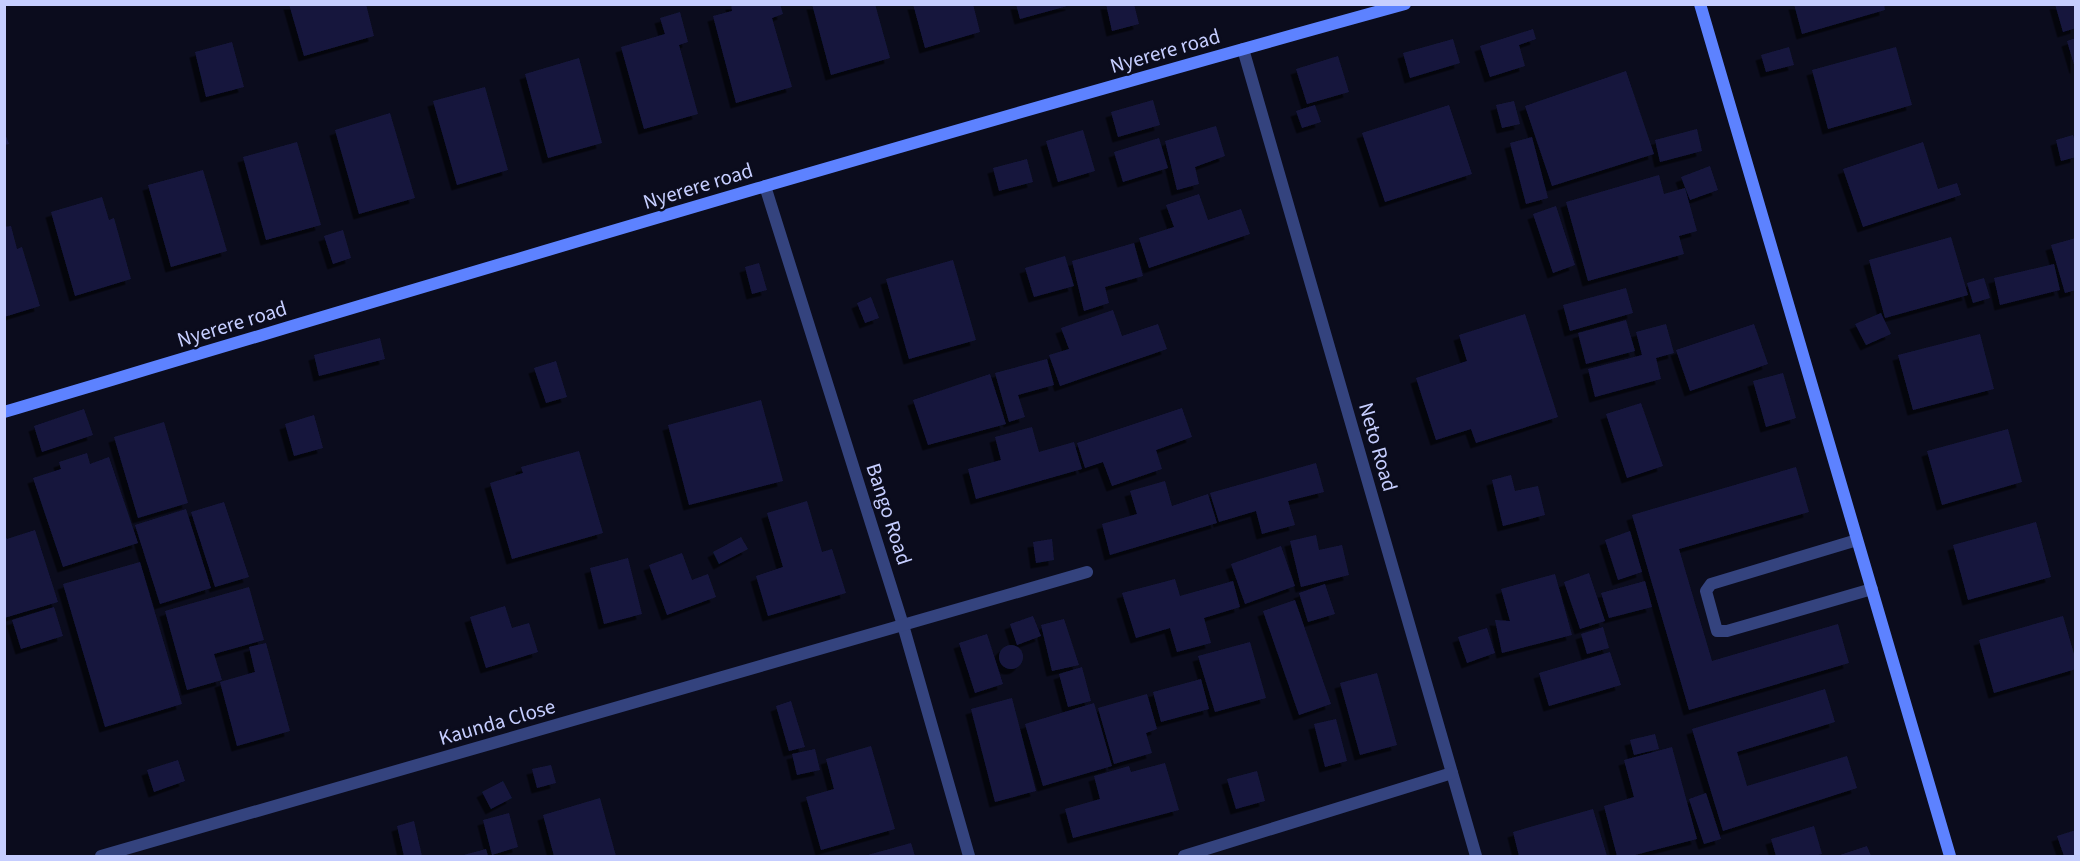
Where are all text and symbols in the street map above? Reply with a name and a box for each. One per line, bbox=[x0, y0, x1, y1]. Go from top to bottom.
street label: Nyerere road bbox=[1106, 21, 1224, 81]
street label: Nyerere road bbox=[639, 155, 757, 217]
street label: Nyerere road bbox=[173, 293, 291, 355]
street label: Neto Road bbox=[1351, 399, 1405, 495]
street label: Bango Road bbox=[858, 459, 920, 569]
street label: Kaunda Close bbox=[435, 691, 559, 753]

